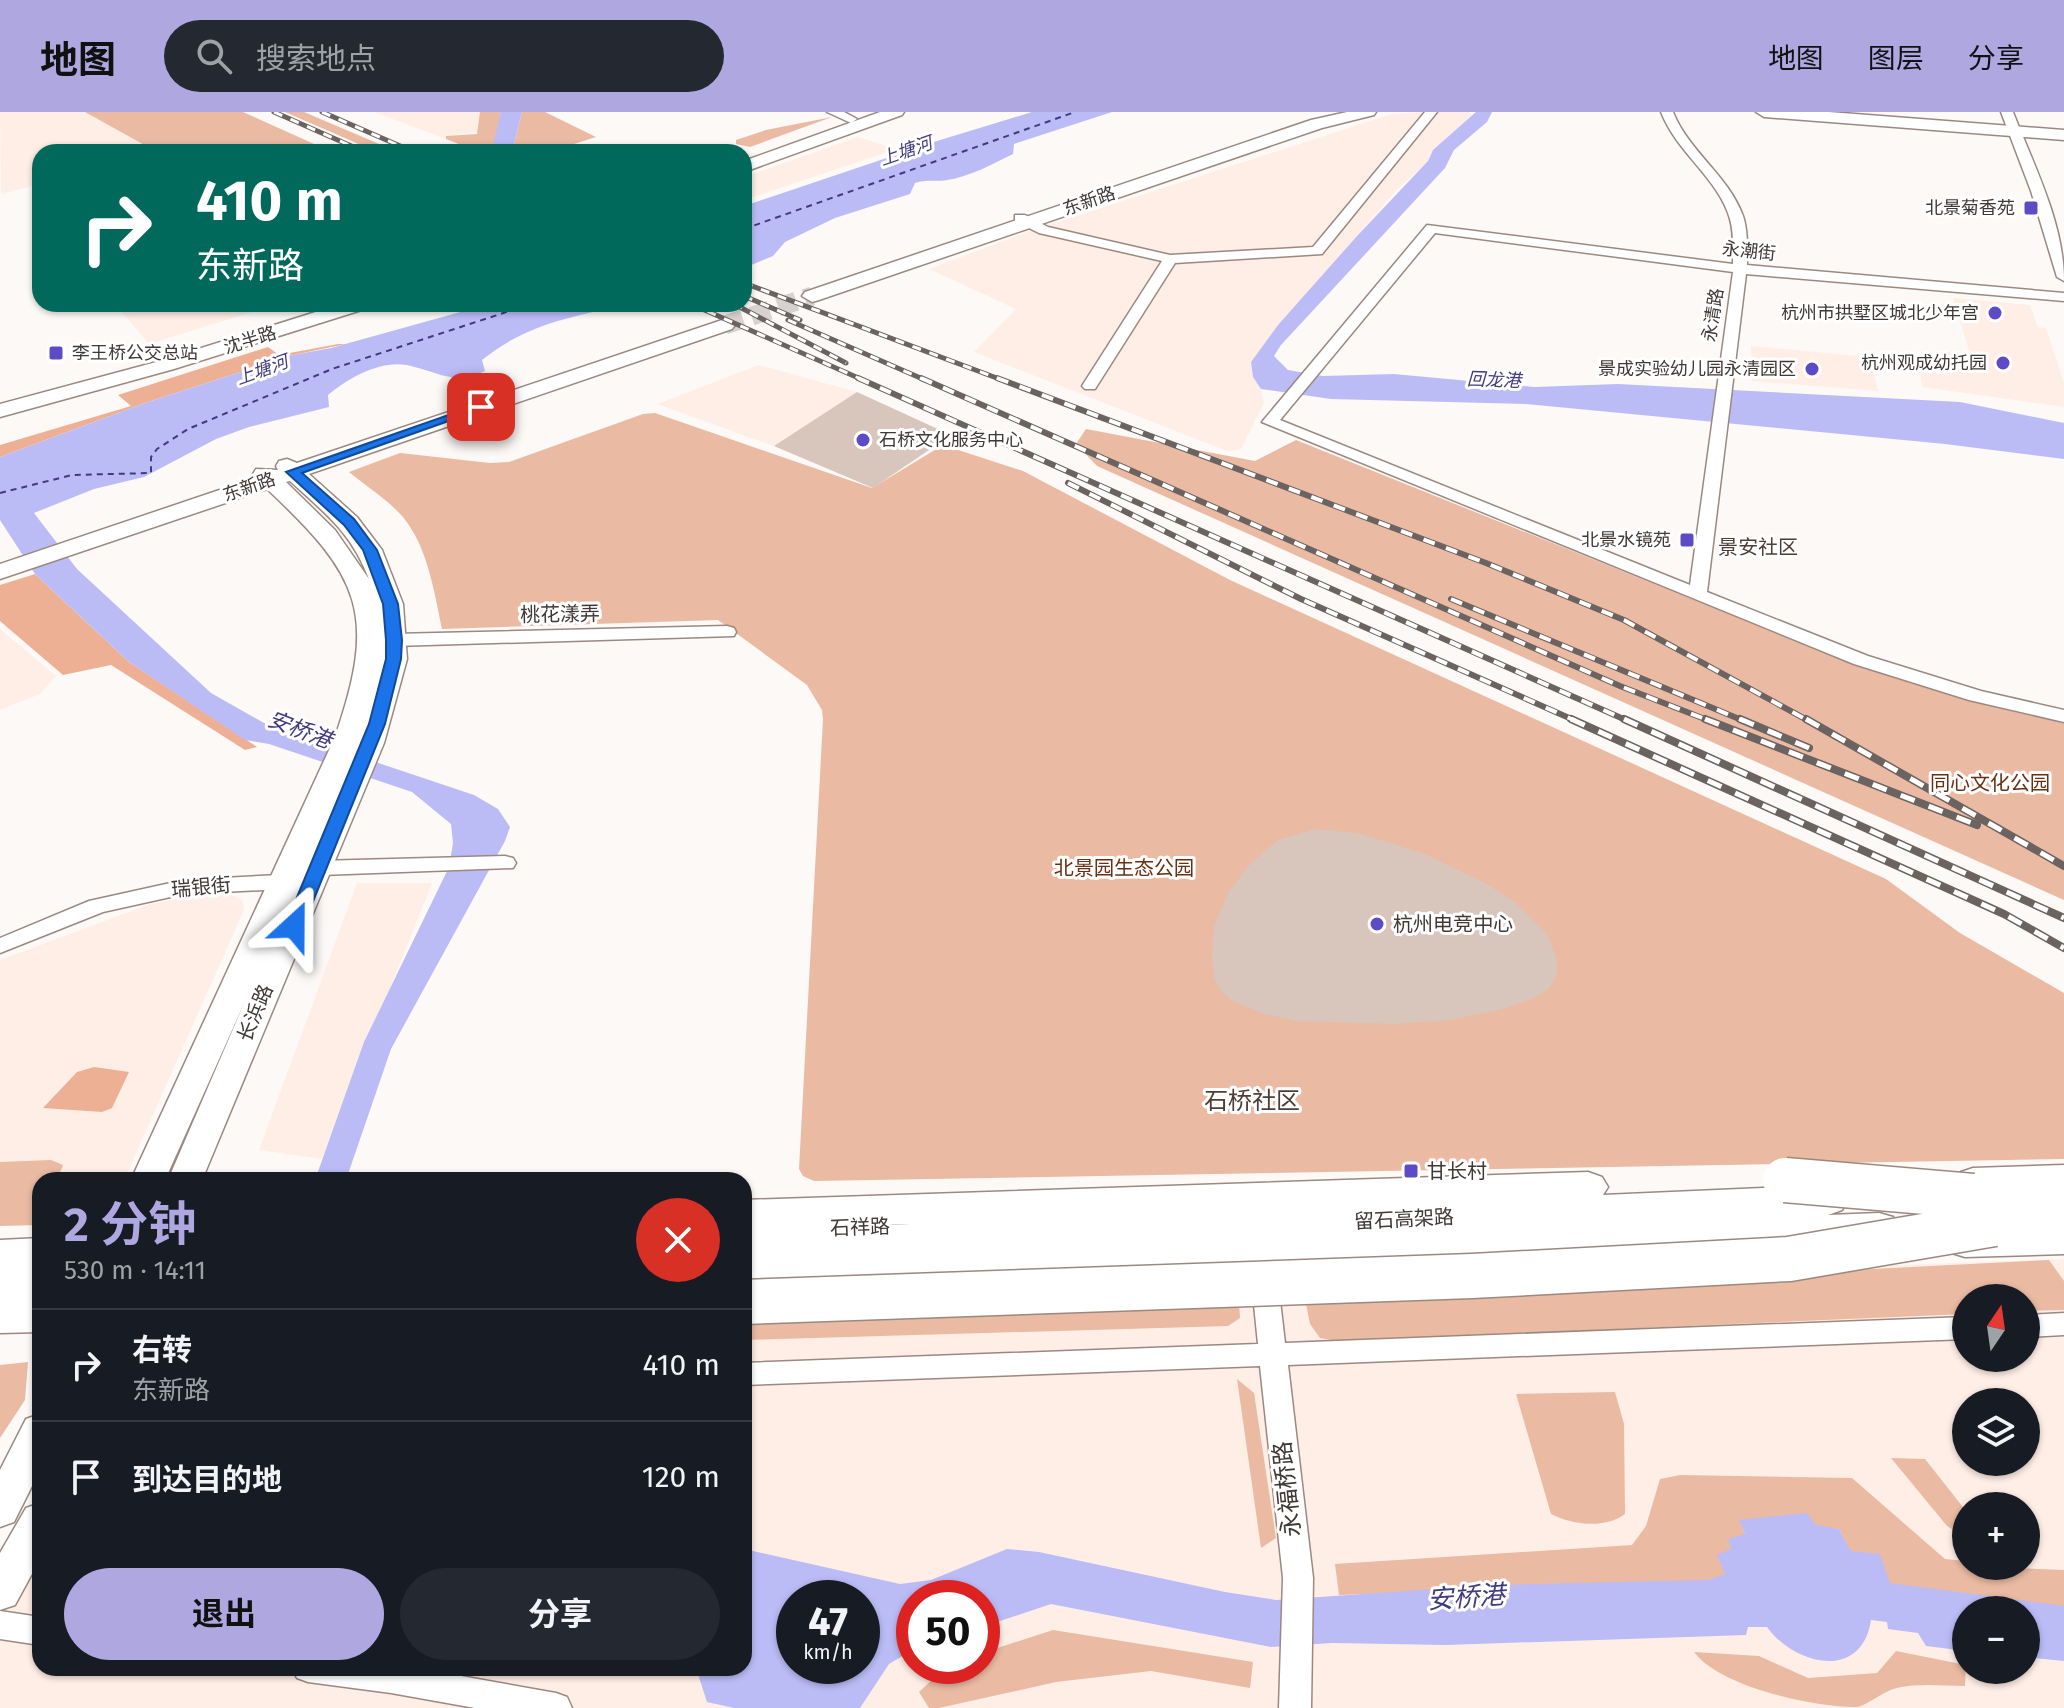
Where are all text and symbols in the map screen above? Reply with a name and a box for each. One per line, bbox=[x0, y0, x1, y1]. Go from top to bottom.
search box bbox=[164, 20, 724, 92]
icon: search bbox=[192, 34, 236, 78]
text: 地图 bbox=[40, 37, 116, 83]
text: 搜索地点 bbox=[256, 41, 376, 77]
text: 地图 bbox=[1768, 42, 1824, 75]
text: 图层 bbox=[1868, 42, 1924, 75]
text: 分享 bbox=[1968, 42, 2024, 75]
water label: 上塘河 bbox=[877, 131, 938, 170]
text: 410 m bbox=[196, 168, 343, 235]
icon: right bbox=[64, 176, 168, 280]
street label: 东新路 bbox=[1060, 182, 1118, 220]
place label: 北景菊香苑 bbox=[1925, 197, 2015, 219]
marker: 北景菊香苑 bbox=[2022, 199, 2040, 217]
street label: 永潮街 bbox=[1721, 237, 1777, 265]
text: 东新路 bbox=[196, 244, 304, 288]
street label: 永清路 bbox=[1698, 287, 1728, 343]
place label: 杭州市拱墅区城北少年宫 bbox=[1781, 302, 1979, 324]
marker: 杭州市拱墅区城北少年宫 bbox=[1986, 304, 2004, 322]
street label: 沈半路 bbox=[221, 322, 279, 358]
place label: 李王桥公交总站 bbox=[72, 342, 198, 364]
marker: 李王桥公交总站 bbox=[47, 344, 65, 362]
water label: 上塘河 bbox=[233, 349, 294, 390]
place label: 杭州观成幼托园 bbox=[1861, 352, 1987, 374]
marker: 杭州观成幼托园 bbox=[1994, 354, 2012, 372]
place label: 景成实验幼儿园永清园区 bbox=[1598, 358, 1796, 380]
marker: 景成实验幼儿园永清园区 bbox=[1803, 360, 1821, 378]
water label: 回龙港 bbox=[1467, 368, 1524, 392]
pin bbox=[447, 373, 515, 441]
icon: arrive bbox=[459, 385, 503, 429]
place label: 石桥文化服务中心 bbox=[879, 429, 1023, 451]
marker: 石桥文化服务中心 bbox=[854, 431, 872, 449]
street label: 东新路 bbox=[220, 468, 278, 506]
place label: 北景水镜苑 bbox=[1581, 529, 1671, 551]
marker: 北景水镜苑 bbox=[1678, 531, 1696, 549]
district label: 景安社区 bbox=[1718, 535, 1798, 559]
street label: 桃花漾弄 bbox=[520, 601, 600, 627]
water label: 安桥港 bbox=[264, 705, 338, 755]
park label: 同心文化公园 bbox=[1930, 771, 2050, 795]
park label: 北景园生态公园 bbox=[1054, 856, 1194, 880]
street label: 瑞银街 bbox=[170, 872, 232, 902]
position arrow bbox=[252, 884, 336, 968]
place label: 杭州电竞中心 bbox=[1393, 912, 1513, 936]
marker: 杭州电竞中心 bbox=[1368, 915, 1386, 933]
street label: 长浜路 bbox=[232, 981, 278, 1045]
district label: 石桥社区 bbox=[1204, 1087, 1300, 1115]
place label: 甘长村 bbox=[1427, 1159, 1487, 1183]
marker: 甘长村 bbox=[1402, 1162, 1420, 1180]
text: 2 分钟 bbox=[64, 1196, 196, 1254]
button: close bbox=[636, 1198, 720, 1282]
street label: 留石高架路 bbox=[1353, 1204, 1455, 1234]
street label: 石祥路 bbox=[830, 1214, 890, 1240]
text: 530 m · 14:11 bbox=[64, 1255, 206, 1286]
north arrow bbox=[1952, 1284, 2040, 1372]
map controls bbox=[1952, 1284, 2040, 1684]
text: 右转 bbox=[132, 1332, 192, 1368]
icon: right bbox=[64, 1343, 108, 1387]
text: 410 m bbox=[642, 1347, 720, 1383]
text: 东新路 bbox=[132, 1375, 210, 1406]
button: layers bbox=[1952, 1388, 2040, 1476]
street label: 永福桥路 bbox=[1268, 1440, 1306, 1538]
icon: arrive bbox=[64, 1455, 108, 1499]
text: 120 m bbox=[642, 1459, 720, 1495]
text: 到达目的地 bbox=[132, 1462, 282, 1498]
button: + bbox=[1952, 1492, 2040, 1580]
button: 退出 bbox=[64, 1568, 384, 1660]
button: 分享 bbox=[400, 1568, 720, 1660]
water label: 安桥港 bbox=[1426, 1579, 1510, 1616]
speed limit sign: 50 bbox=[896, 1580, 1000, 1684]
button: − bbox=[1952, 1596, 2040, 1684]
text: 47 bbox=[808, 1598, 848, 1646]
text: km/h bbox=[803, 1640, 853, 1664]

